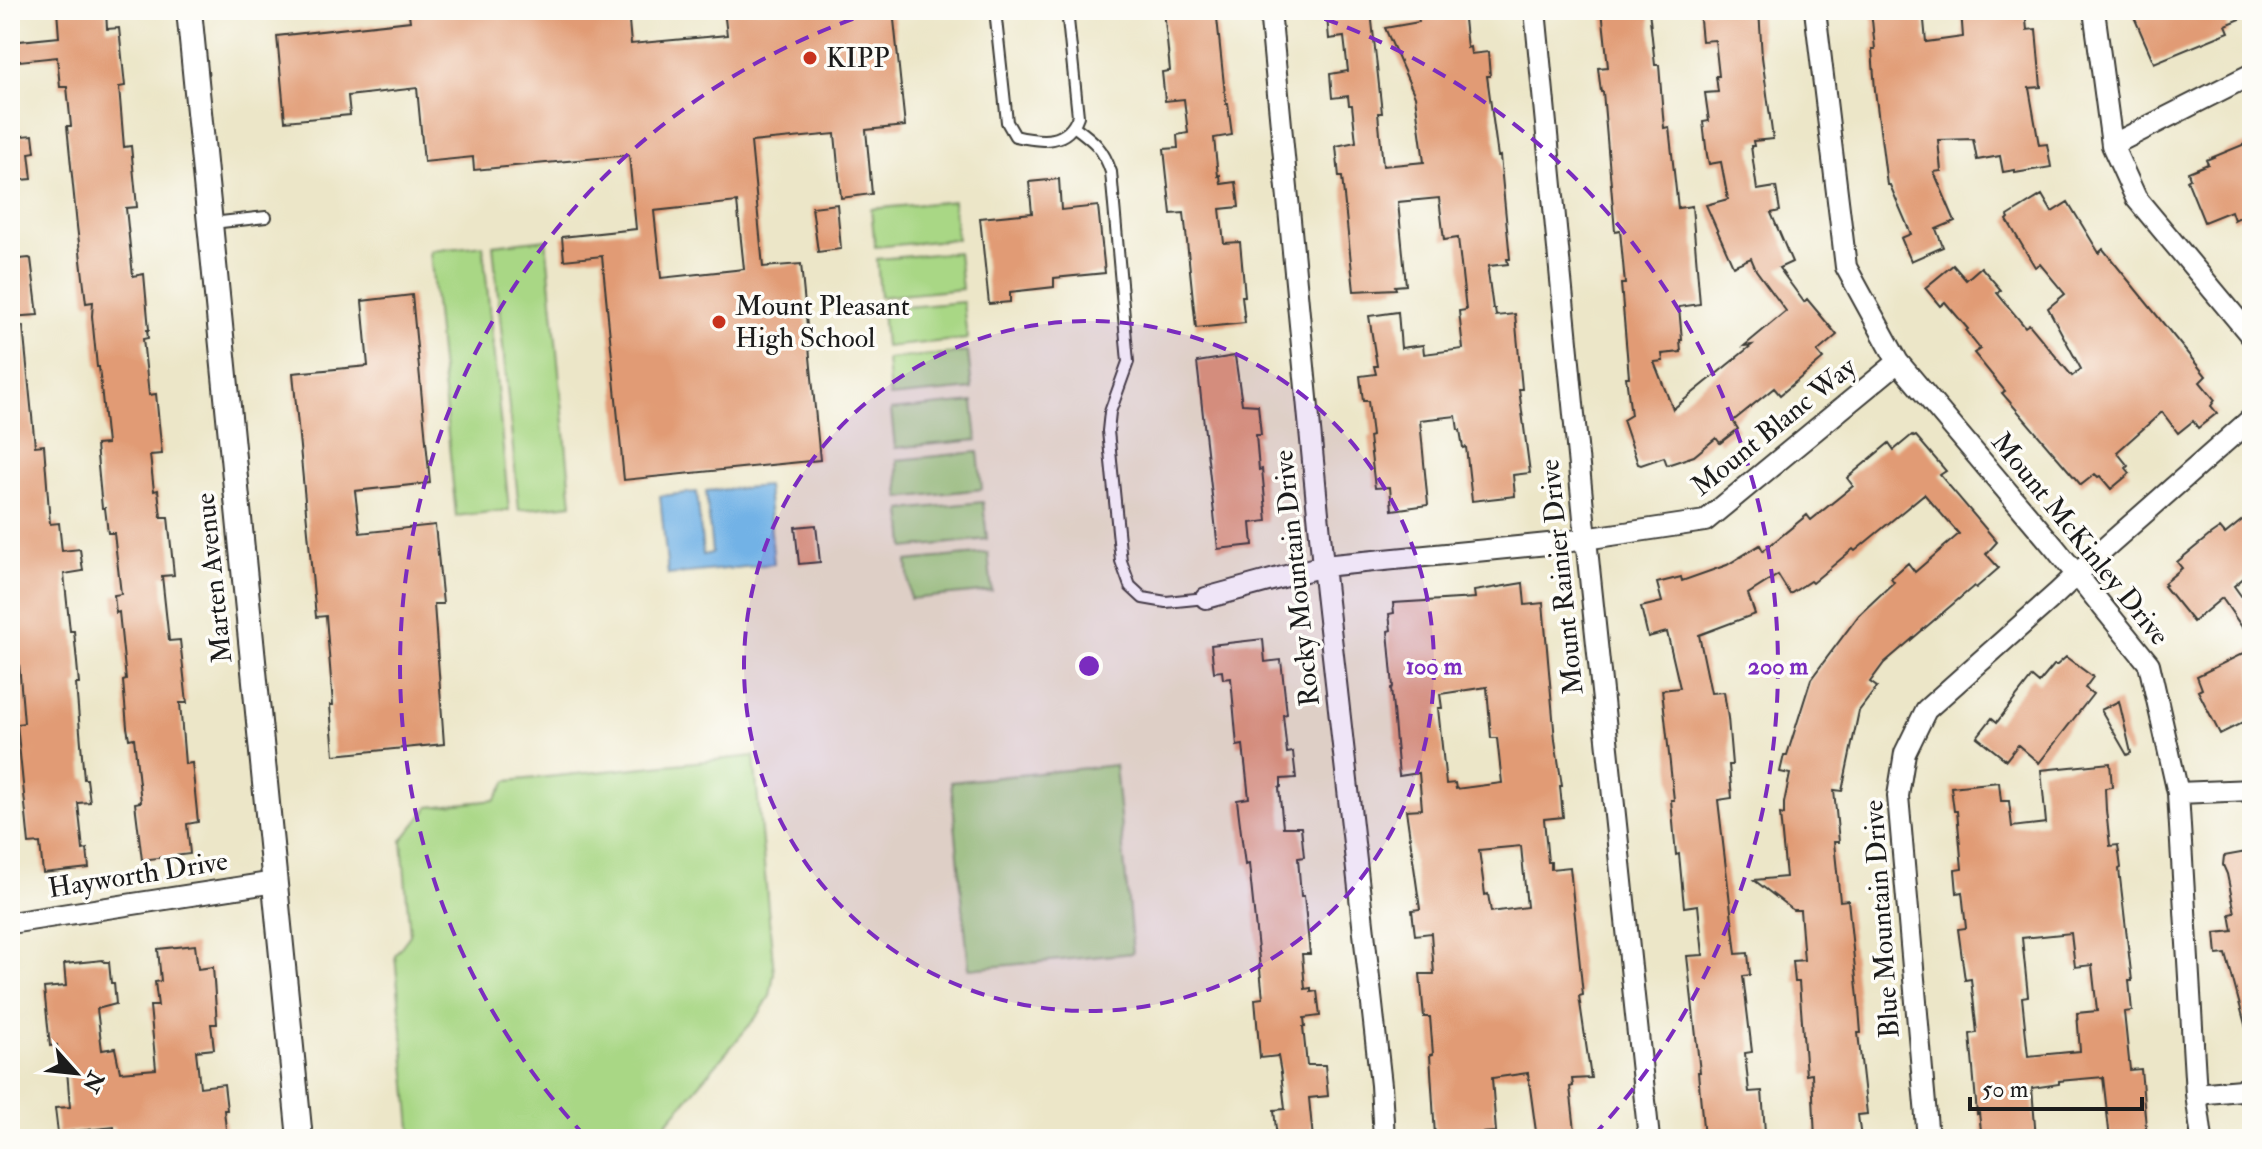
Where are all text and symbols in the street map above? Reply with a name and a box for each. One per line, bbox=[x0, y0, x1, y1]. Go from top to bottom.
place label: KIPP bbox=[826, 41, 890, 76]
marker: KIPP bbox=[801, 49, 819, 67]
place label: Mount Pleasant High School bbox=[735, 289, 910, 356]
marker: Mount Pleasant High School bbox=[710, 313, 728, 331]
street label: Mount Blanc Way bbox=[1685, 349, 1864, 504]
street label: Mount McKinley Drive bbox=[1983, 425, 2177, 653]
street label: Rocky Mountain Drive bbox=[1266, 448, 1328, 708]
street label: Mount Rainier Drive bbox=[1532, 457, 1592, 697]
street label: Marten Avenue bbox=[188, 491, 240, 665]
text: 100 m bbox=[1406, 651, 1463, 682]
text: 200 m bbox=[1748, 651, 1809, 682]
centre of rings bbox=[1075, 652, 1103, 680]
street label: Blue Mountain Drive bbox=[1856, 798, 1908, 1039]
street label: Hayworth Drive bbox=[46, 843, 231, 906]
north arrow bbox=[36, 1033, 116, 1113]
scale bar bbox=[1970, 1061, 2142, 1111]
text: N bbox=[76, 1066, 110, 1097]
text: 50 m bbox=[1982, 1074, 2029, 1105]

